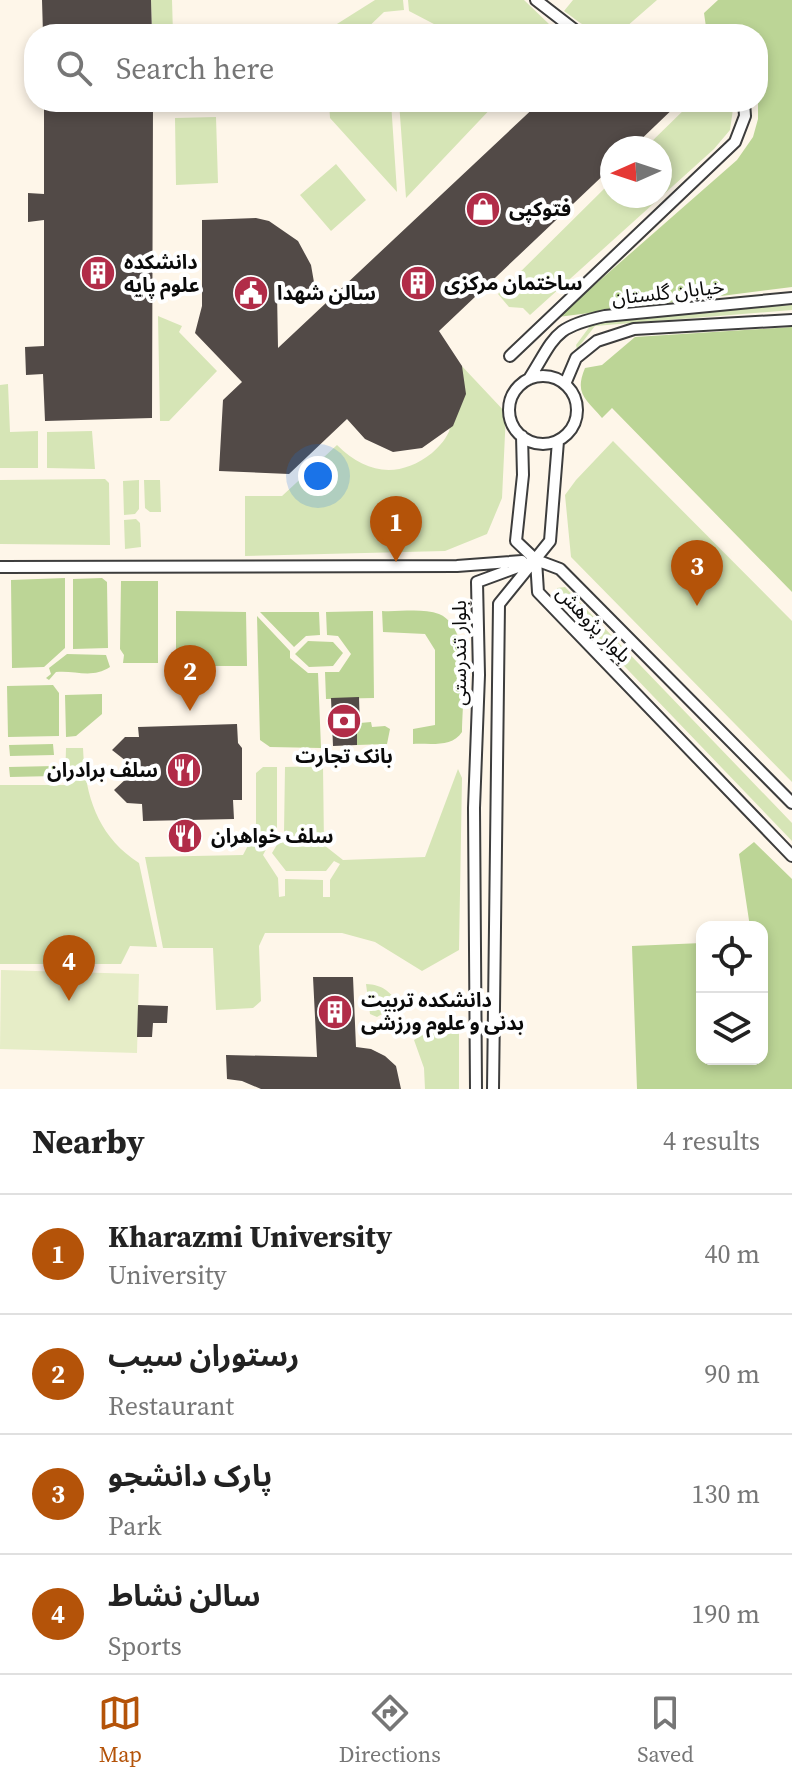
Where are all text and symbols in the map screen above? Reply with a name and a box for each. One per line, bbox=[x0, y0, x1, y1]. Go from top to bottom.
search box bbox=[24, 24, 768, 112]
icon: search bbox=[52, 46, 96, 90]
text: Search here bbox=[116, 48, 274, 89]
north arrow bbox=[600, 136, 672, 208]
shop icon: فتوکپی bbox=[464, 190, 502, 228]
place label: فتوکپی bbox=[509, 195, 571, 223]
place label: دانشکده علوم پایه bbox=[124, 248, 200, 300]
building icon: دانشکده علوم پایه bbox=[79, 254, 117, 292]
building icon: ساختمان مرکزی bbox=[399, 264, 437, 302]
place label: ساختمان مرکزی bbox=[444, 269, 582, 297]
street label: خیابان گلستان bbox=[610, 272, 726, 312]
public building icon: سالن شهدا bbox=[232, 274, 270, 312]
place label: سالن شهدا bbox=[277, 279, 376, 307]
your location bbox=[298, 456, 338, 496]
pin: 1 bbox=[370, 496, 422, 562]
pin: 3 bbox=[671, 540, 723, 606]
street label: بلوار پژوهش bbox=[550, 579, 638, 669]
street label: بلوار تندرستی bbox=[445, 600, 473, 706]
pin: 2 bbox=[164, 645, 216, 711]
bank icon: بانک تجارت bbox=[325, 702, 363, 740]
place label: بانک تجارت bbox=[295, 742, 393, 770]
restaurant icon: سلف برادران bbox=[165, 751, 203, 789]
place label: سلف برادران bbox=[47, 756, 158, 784]
restaurant icon: سلف خواهران bbox=[166, 817, 204, 855]
place label: سلف خواهران bbox=[211, 822, 334, 850]
map controls bbox=[696, 921, 768, 1065]
button: locate bbox=[696, 921, 768, 993]
pin: 4 bbox=[43, 935, 95, 1001]
place label: دانشکده تربیت بدنی و علوم ورزشی bbox=[361, 986, 524, 1038]
building icon: دانشکده تربیت بدنی و علوم ورزشی bbox=[316, 993, 354, 1031]
button: layers bbox=[696, 993, 768, 1065]
text: Nearby bbox=[32, 1118, 145, 1164]
text: 4 results bbox=[663, 1123, 760, 1159]
text: Kharazmi University bbox=[108, 1216, 392, 1257]
text: 1 bbox=[51, 1236, 65, 1272]
text: 40 m bbox=[705, 1236, 760, 1272]
text: University bbox=[108, 1257, 227, 1293]
text: رستوران سیب bbox=[108, 1335, 299, 1376]
text: 2 bbox=[51, 1356, 65, 1392]
text: 90 m bbox=[705, 1356, 760, 1392]
text: Restaurant bbox=[108, 1388, 234, 1424]
text: پارک دانشجو bbox=[108, 1455, 272, 1496]
text: 3 bbox=[51, 1476, 65, 1512]
text: 130 m bbox=[692, 1476, 760, 1512]
text: Park bbox=[108, 1508, 161, 1544]
text: سالن نشاط bbox=[108, 1575, 260, 1616]
text: 4 bbox=[51, 1596, 65, 1632]
text: 190 m bbox=[692, 1596, 760, 1632]
text: Sports bbox=[108, 1628, 182, 1664]
tab: Map bbox=[98, 1691, 142, 1769]
tab: Directions bbox=[339, 1691, 441, 1769]
tab: Saved bbox=[637, 1691, 694, 1769]

